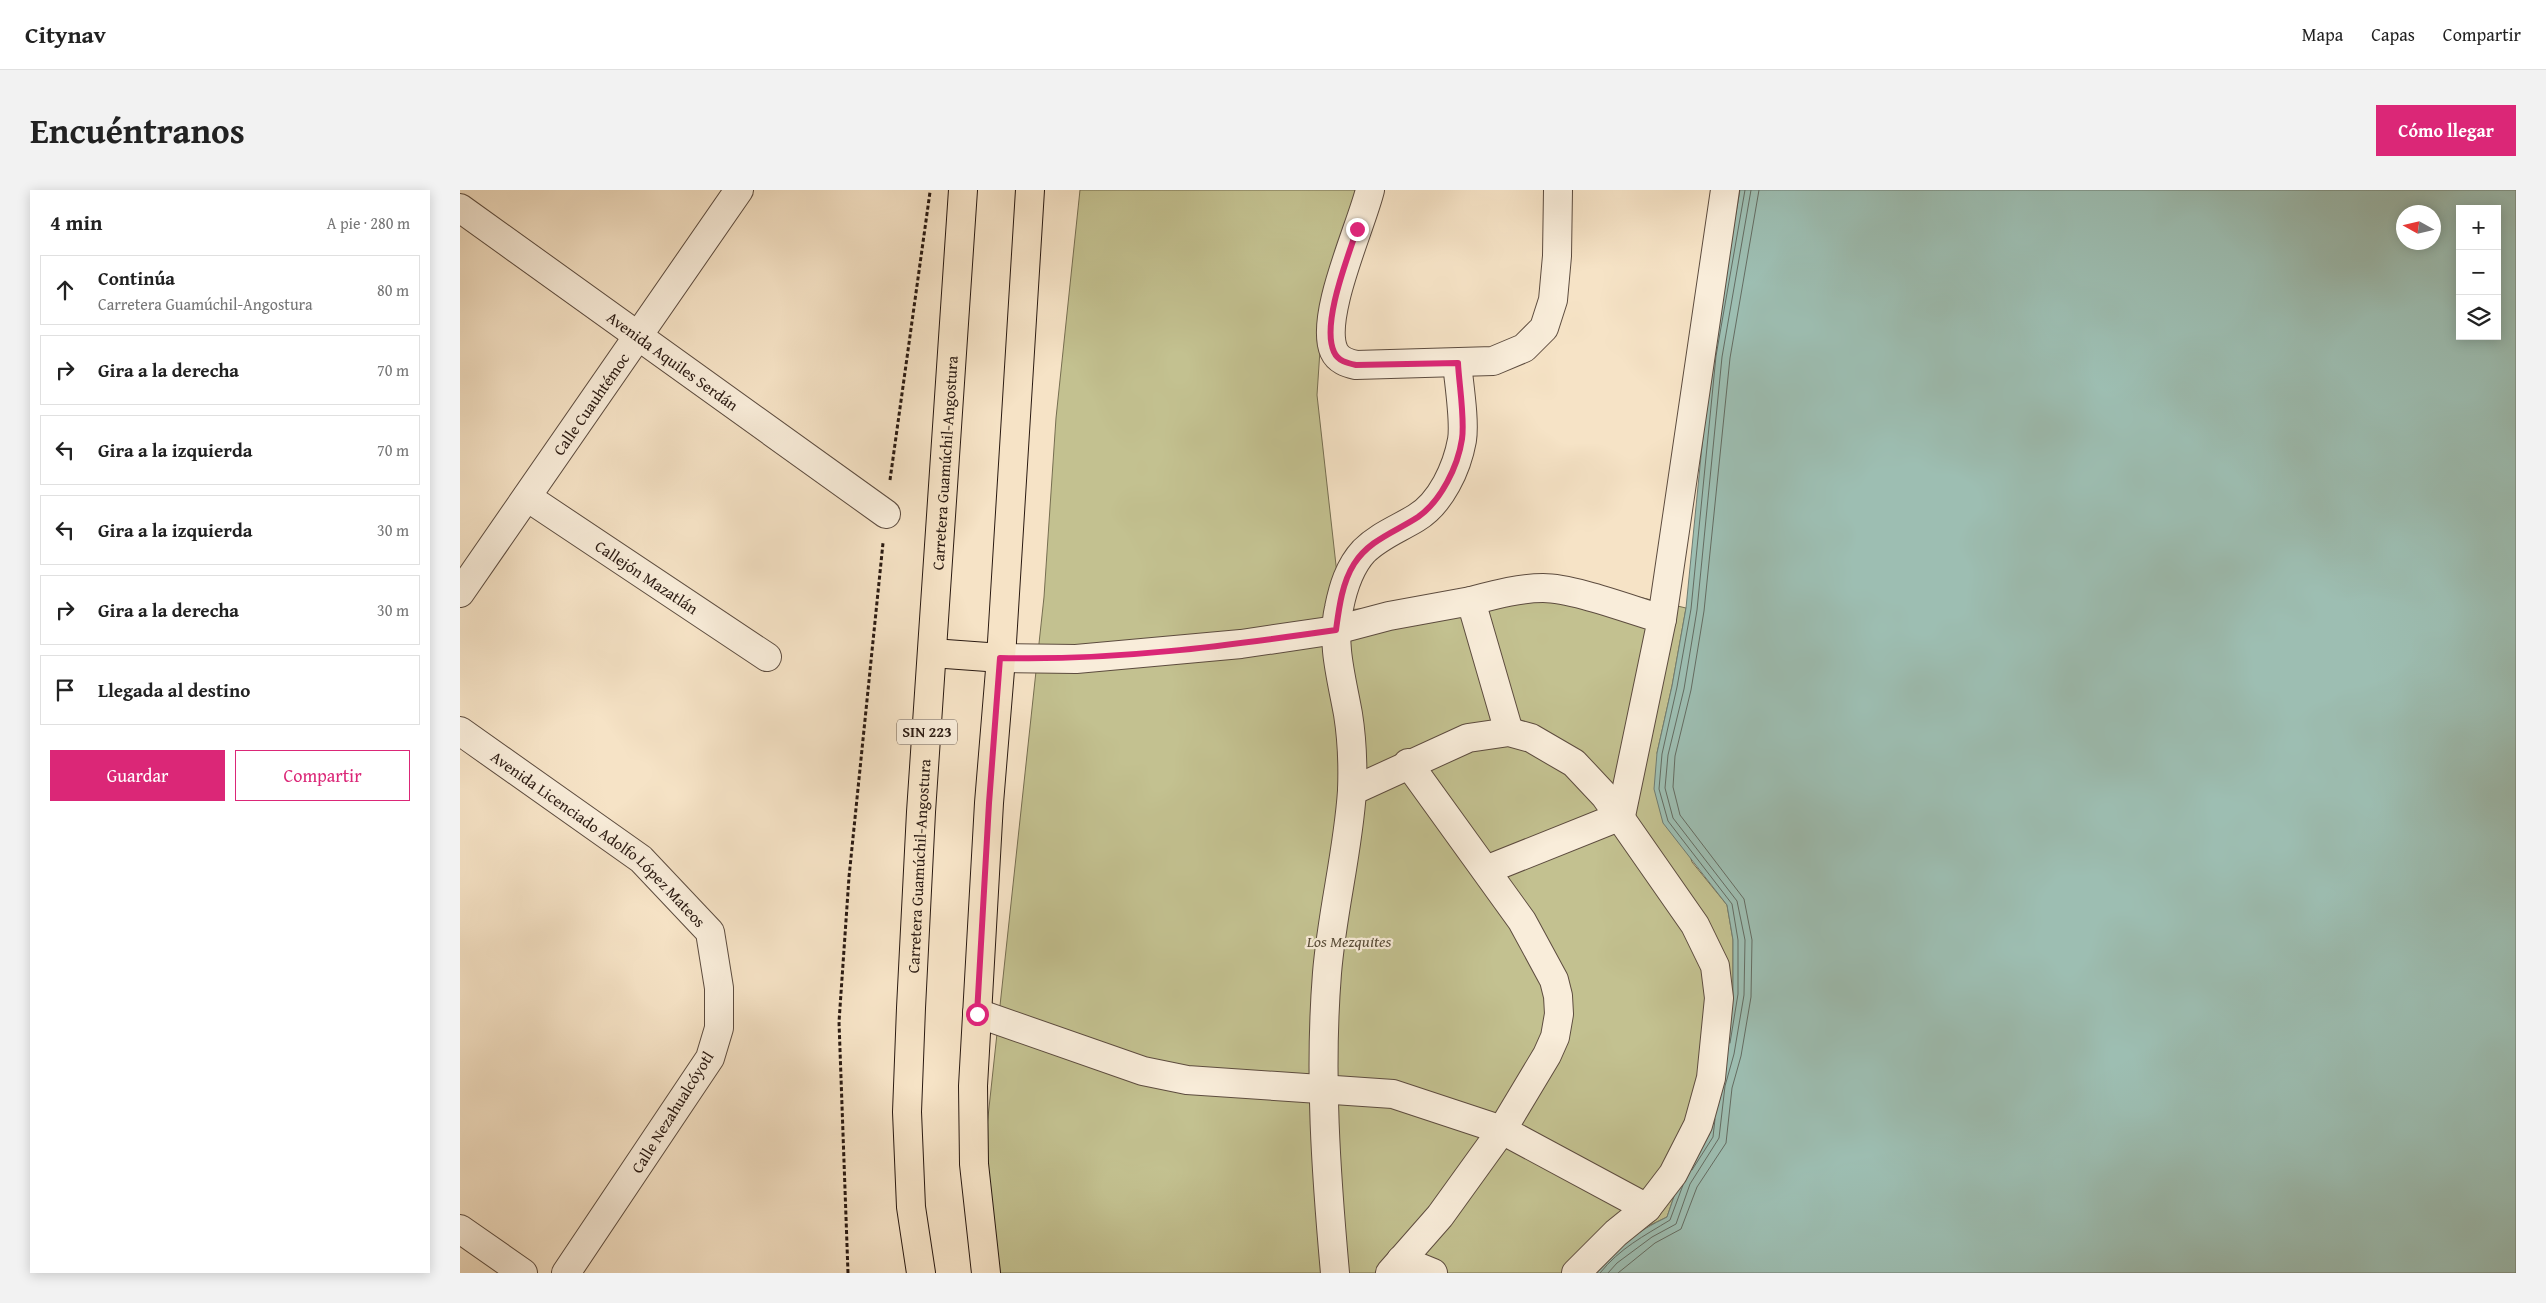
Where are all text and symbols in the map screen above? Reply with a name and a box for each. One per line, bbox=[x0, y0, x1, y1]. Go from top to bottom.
text: Citynav bbox=[25, 17, 106, 52]
text: Mapa bbox=[2302, 21, 2343, 48]
text: Capas bbox=[2371, 21, 2415, 48]
text: Compartir bbox=[2443, 21, 2521, 48]
text: Encuéntranos bbox=[30, 105, 245, 156]
button: Cómo llegar bbox=[2376, 105, 2516, 156]
north arrow bbox=[2396, 205, 2441, 250]
map controls bbox=[2456, 205, 2501, 340]
button: + bbox=[2456, 205, 2501, 250]
text: 4 min bbox=[50, 207, 102, 238]
text: A pie · 280 m bbox=[327, 211, 410, 235]
route end bbox=[1346, 218, 1369, 241]
button: − bbox=[2456, 250, 2501, 295]
text: Continúa bbox=[98, 264, 175, 292]
icon: ahead bbox=[51, 276, 79, 304]
text: 80 m bbox=[377, 278, 409, 302]
text: Carretera Guamúchil-Angostura bbox=[98, 292, 313, 316]
button: layers bbox=[2456, 295, 2501, 340]
street label: Avenida Aquiles Serdán bbox=[602, 305, 744, 416]
street label: Calle Cuauhtémoc bbox=[547, 348, 635, 460]
street label: Carretera Guamúchil-Angostura bbox=[925, 355, 964, 571]
icon: right bbox=[51, 356, 79, 384]
text: Gira a la derecha bbox=[98, 356, 239, 384]
text: 70 m bbox=[377, 358, 409, 382]
icon: left bbox=[51, 436, 79, 464]
text: Gira a la izquierda bbox=[98, 436, 253, 464]
text: 70 m bbox=[377, 438, 409, 462]
icon: left bbox=[51, 516, 79, 544]
text: Gira a la izquierda bbox=[98, 516, 253, 544]
text: 30 m bbox=[377, 518, 409, 542]
street label: Callejón Mazatlán bbox=[590, 534, 703, 620]
icon: right bbox=[51, 596, 79, 624]
text: Gira a la derecha bbox=[98, 596, 239, 624]
text: 30 m bbox=[377, 598, 409, 622]
icon: arrive bbox=[51, 676, 79, 704]
text: Llegada al destino bbox=[98, 676, 250, 704]
road number: SIN 223 bbox=[897, 720, 957, 744]
street label: Avenida Licenciado Adolfo López Mateos bbox=[486, 745, 712, 933]
button: Guardar bbox=[50, 750, 225, 801]
button: Compartir bbox=[235, 750, 410, 801]
street label: Carretera Guamúchil-Angostura bbox=[901, 758, 937, 974]
park label: Los Mezquites bbox=[1306, 929, 1392, 953]
route start bbox=[966, 1003, 989, 1026]
street label: Calle Nezahualcóyotl bbox=[625, 1046, 719, 1178]

